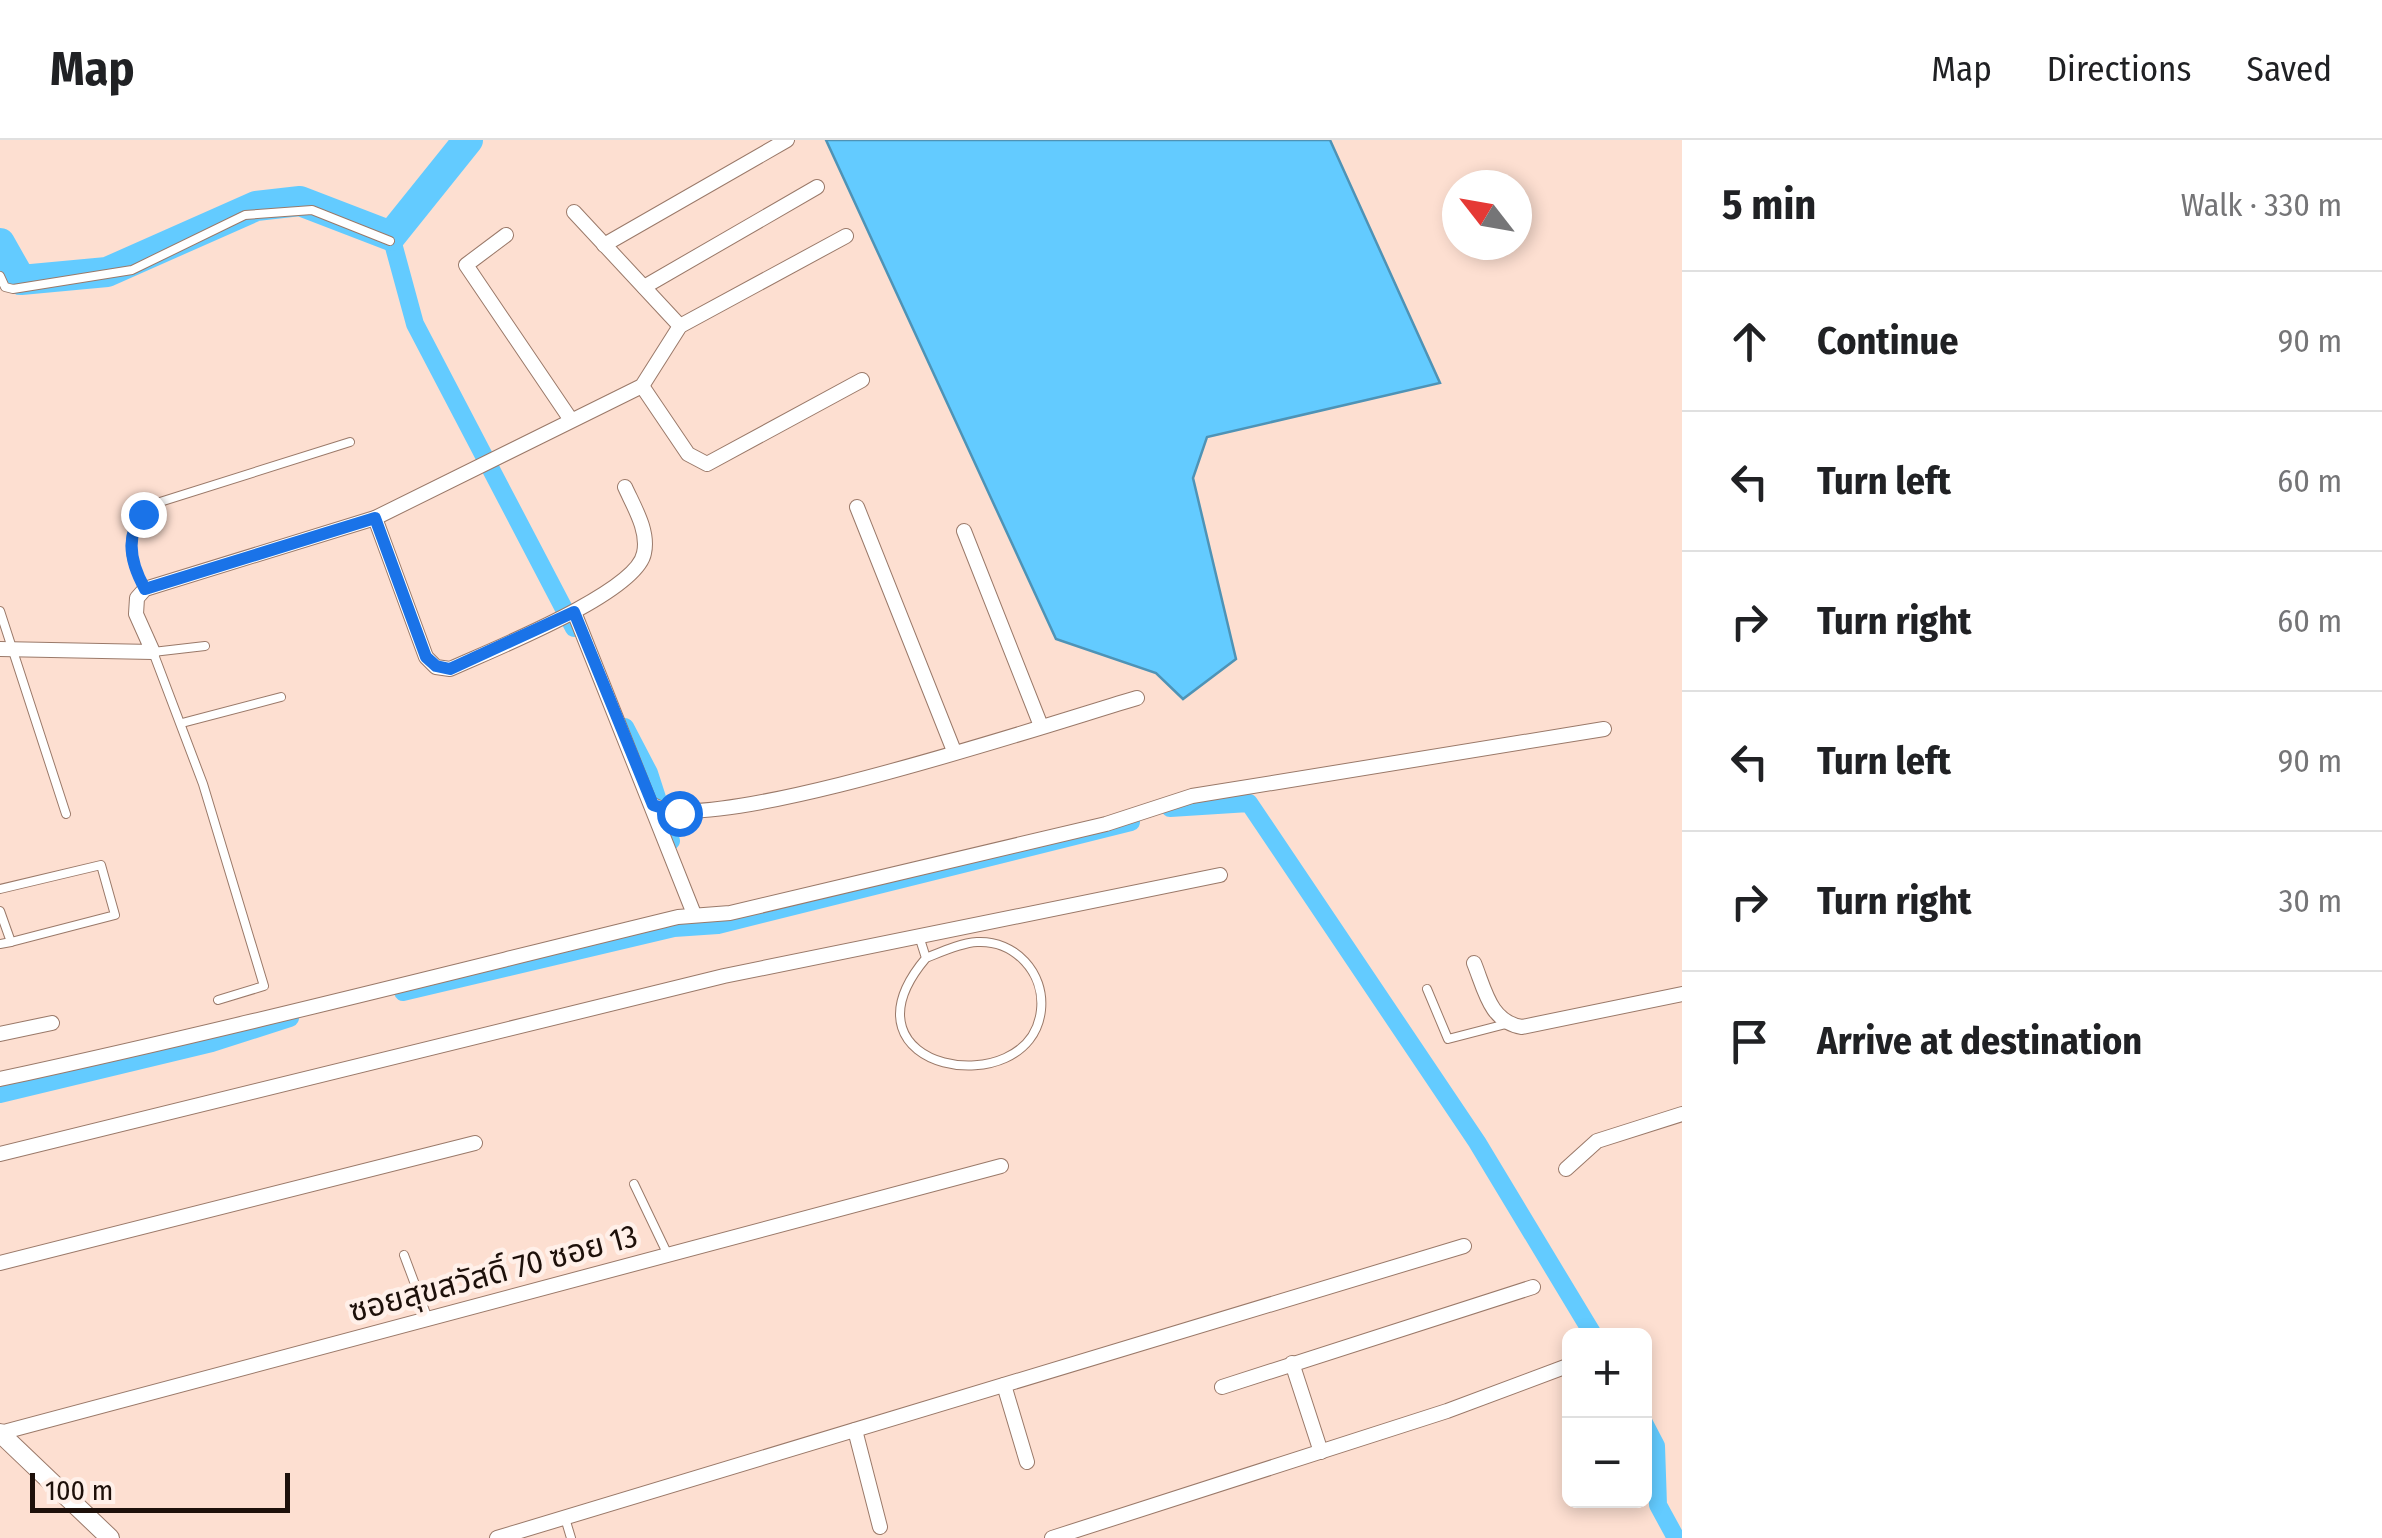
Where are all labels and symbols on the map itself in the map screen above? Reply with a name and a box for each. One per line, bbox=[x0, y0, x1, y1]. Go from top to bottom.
north arrow bbox=[1442, 170, 1532, 260]
route end bbox=[121, 492, 167, 538]
route start bbox=[657, 791, 703, 837]
street label: ซอยสุขสวัสดิ์ 70 ซอย 13 bbox=[345, 1216, 641, 1330]
scale bar bbox=[30, 1468, 290, 1512]

